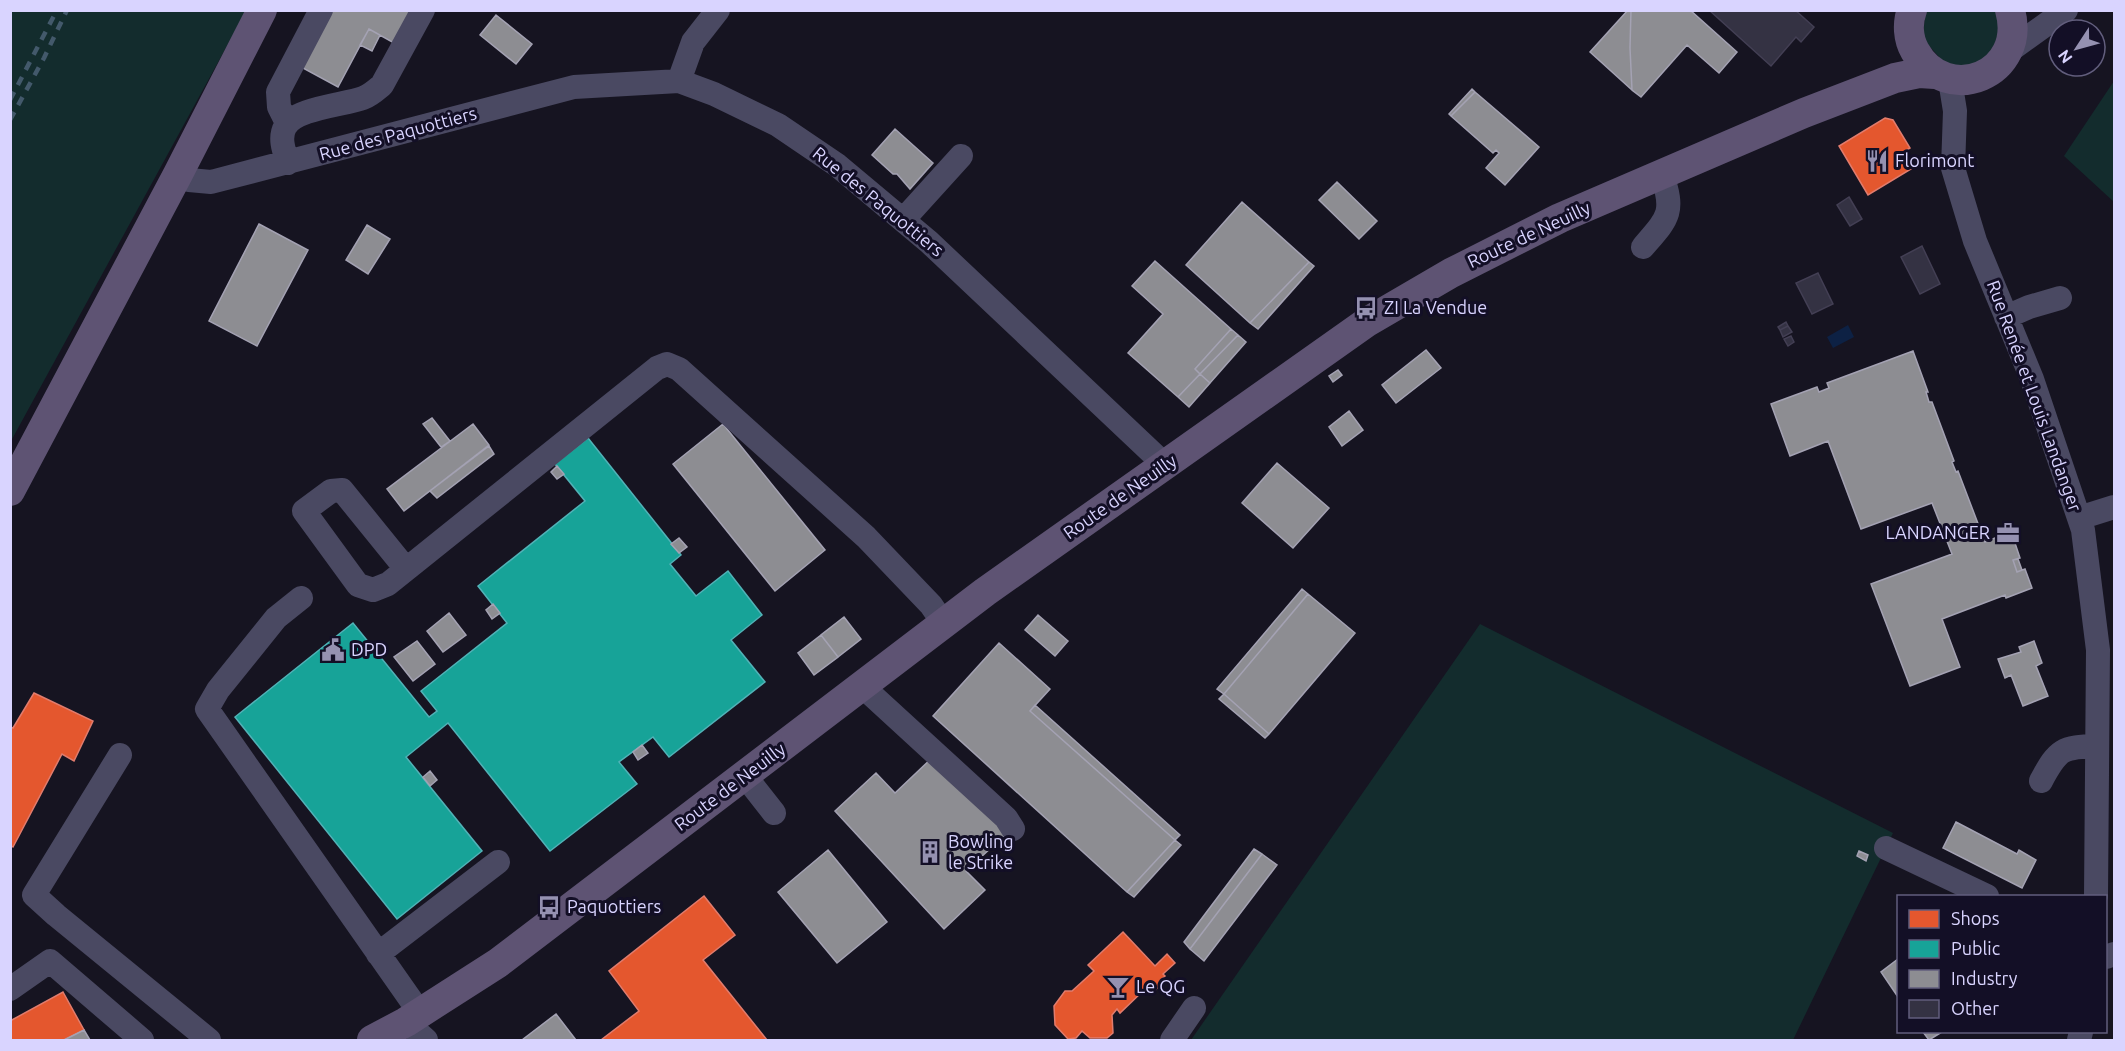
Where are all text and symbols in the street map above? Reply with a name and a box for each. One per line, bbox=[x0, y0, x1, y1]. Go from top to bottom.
north arrow bbox=[2047, 18, 2107, 78]
text: N bbox=[2054, 47, 2076, 67]
street label: Rue des Paquottiers bbox=[317, 102, 479, 164]
street label: Rue des Paquottiers bbox=[809, 142, 948, 260]
restaurant icon: Florimont bbox=[1864, 148, 1890, 174]
place label: Florimont bbox=[1895, 150, 1974, 170]
street label: Route de Neuilly bbox=[1464, 197, 1593, 271]
street label: Rue Renée et Louis Landanger bbox=[1984, 277, 2086, 514]
bus stop icon: ZI La Vendue bbox=[1353, 295, 1379, 321]
place label: ZI La Vendue bbox=[1384, 297, 1487, 317]
street label: Route de Neuilly bbox=[1059, 450, 1180, 543]
office icon: LANDANGER bbox=[1995, 520, 2021, 546]
place label: LANDANGER bbox=[1885, 522, 1990, 542]
public building icon: DPD bbox=[320, 637, 346, 663]
place label: DPD bbox=[351, 639, 387, 659]
street label: Route de Neuilly bbox=[670, 738, 789, 834]
place label: Bowling le Strike bbox=[948, 831, 1014, 872]
building icon: Bowling le Strike bbox=[917, 839, 943, 865]
bus stop icon: Paquottiers bbox=[536, 894, 562, 920]
legend bbox=[1897, 895, 2107, 1033]
place label: Paquottiers bbox=[567, 896, 661, 916]
text: Shops bbox=[1951, 908, 2000, 928]
text: Public bbox=[1951, 938, 2000, 958]
text: Industry bbox=[1951, 968, 2018, 988]
bar icon: Le QG bbox=[1105, 974, 1131, 1000]
place label: Le QG bbox=[1136, 976, 1185, 997]
text: Other bbox=[1951, 998, 1999, 1018]

